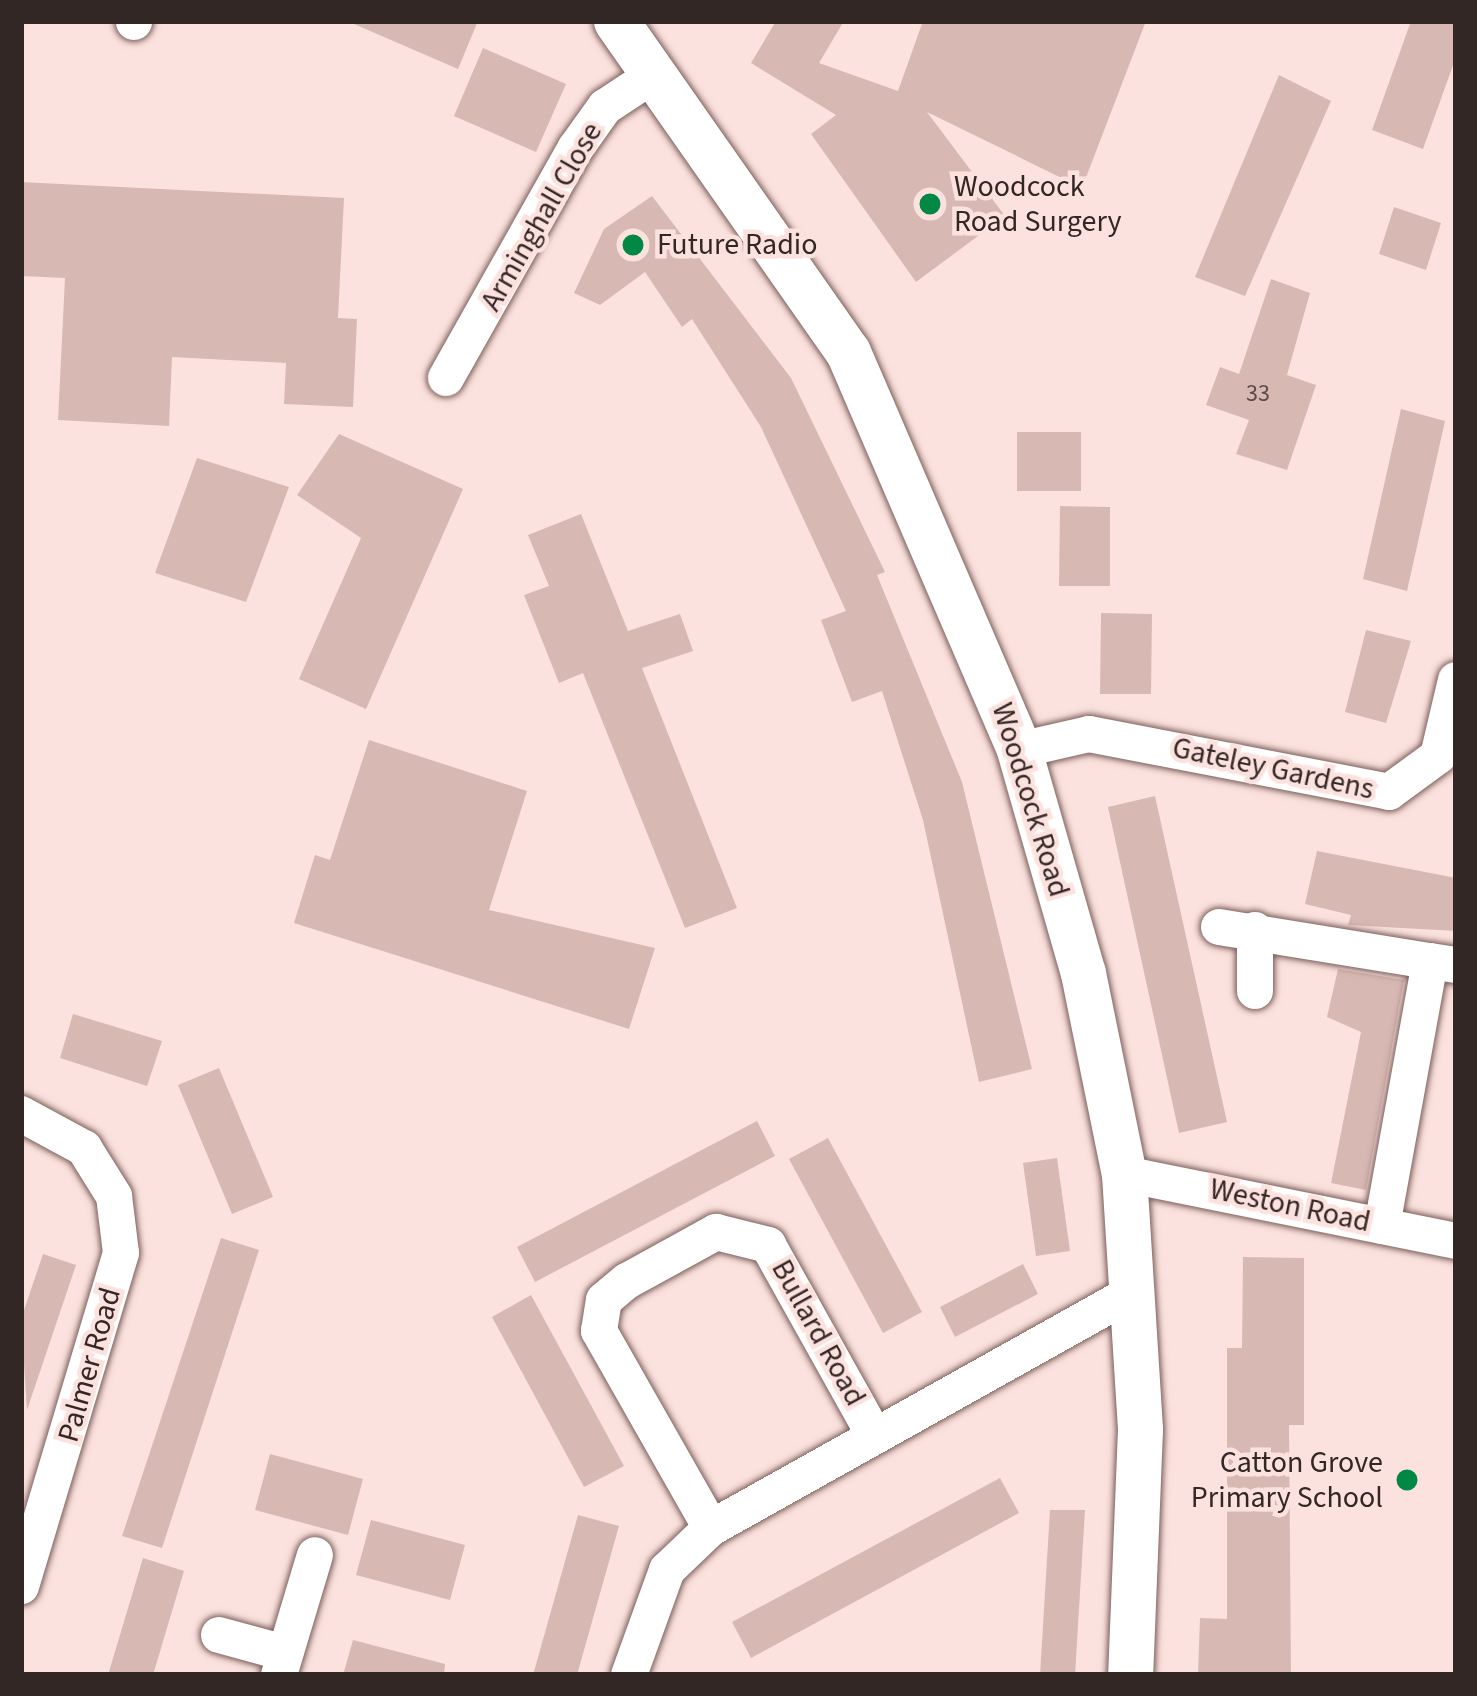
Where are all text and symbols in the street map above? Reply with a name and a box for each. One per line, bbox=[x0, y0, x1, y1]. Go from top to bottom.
street label: Arminghall Close bbox=[474, 116, 610, 318]
place label: Woodcock Road Surgery bbox=[954, 169, 1122, 240]
marker: Woodcock Road Surgery bbox=[917, 191, 943, 217]
place label: Future Radio bbox=[657, 227, 817, 263]
marker: Future Radio bbox=[620, 232, 646, 258]
house number: 33 bbox=[1246, 380, 1270, 408]
street label: Woodcock Road bbox=[983, 699, 1077, 901]
street label: Gateley Gardens bbox=[1169, 730, 1377, 808]
street label: Weston Road bbox=[1206, 1171, 1374, 1241]
street label: Bullard Road bbox=[763, 1254, 873, 1412]
street label: Palmer Road bbox=[51, 1284, 129, 1446]
place label: Catton Grove Primary School bbox=[1191, 1445, 1383, 1516]
marker: Catton Grove Primary School bbox=[1394, 1467, 1420, 1493]

